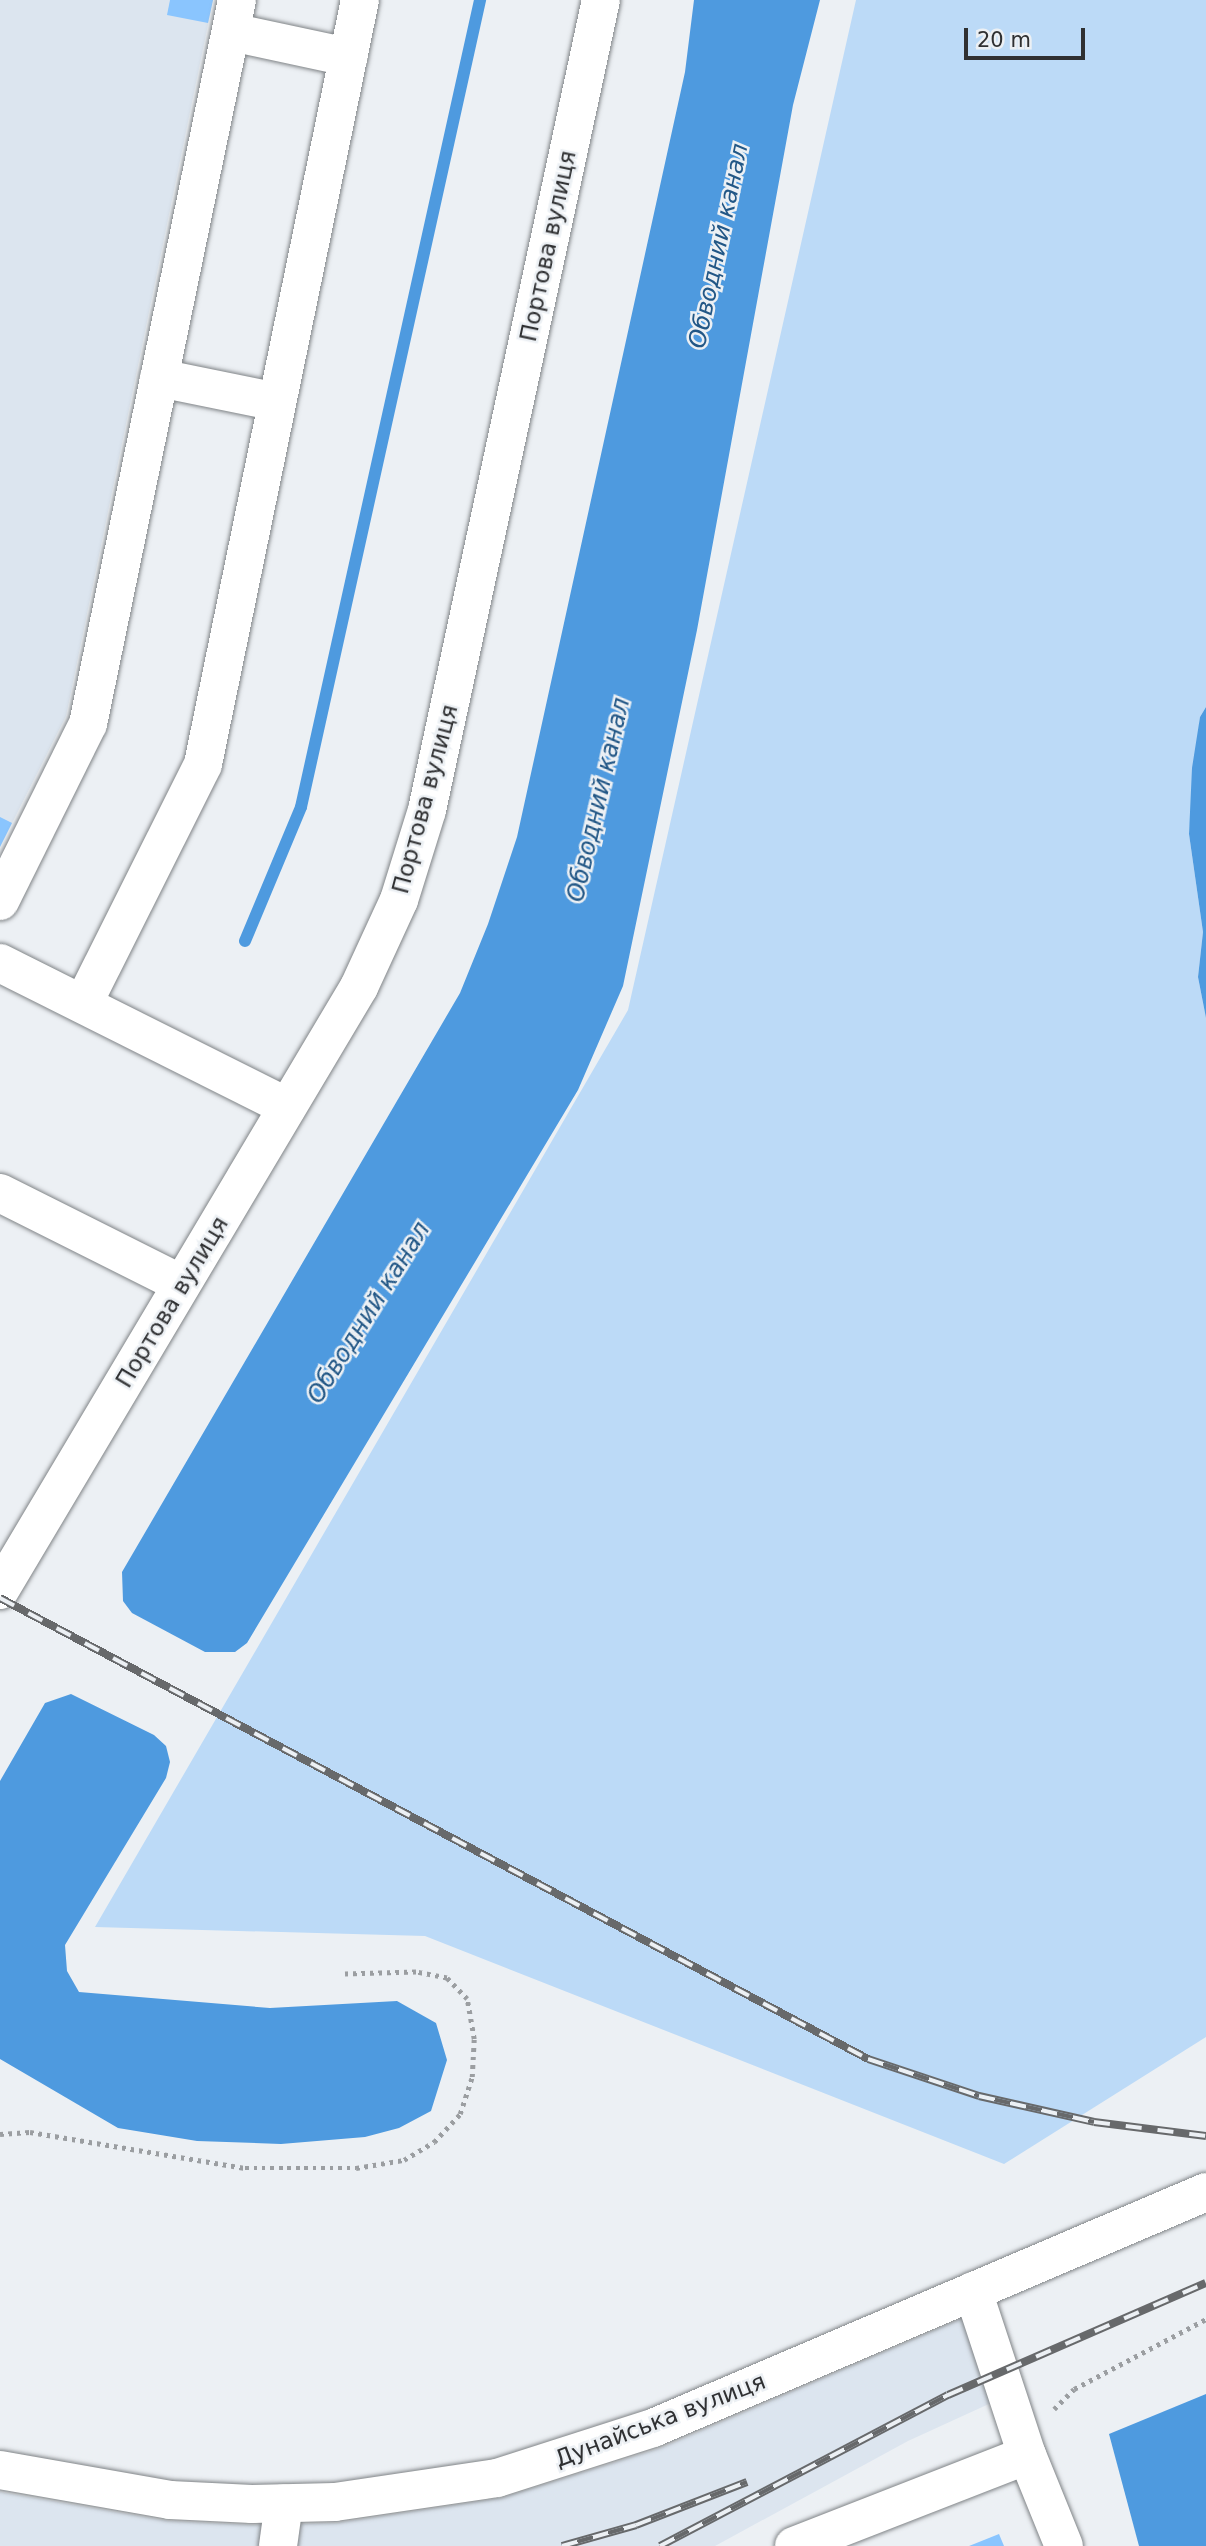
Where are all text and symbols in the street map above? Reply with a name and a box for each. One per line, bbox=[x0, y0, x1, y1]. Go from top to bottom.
scale bar bbox=[968, 14, 1089, 58]
text: 20 m bbox=[977, 28, 1031, 52]
water label: Обводний канал bbox=[683, 141, 755, 351]
street label: Портова вулиця bbox=[514, 148, 582, 344]
water label: Обводний канал bbox=[562, 695, 636, 905]
street label: Портова вулиця bbox=[386, 701, 464, 897]
street label: Портова вулиця bbox=[110, 1211, 234, 1393]
water label: Обводний канал bbox=[302, 1217, 436, 1409]
street label: Дунайська вулиця bbox=[551, 2367, 769, 2473]

